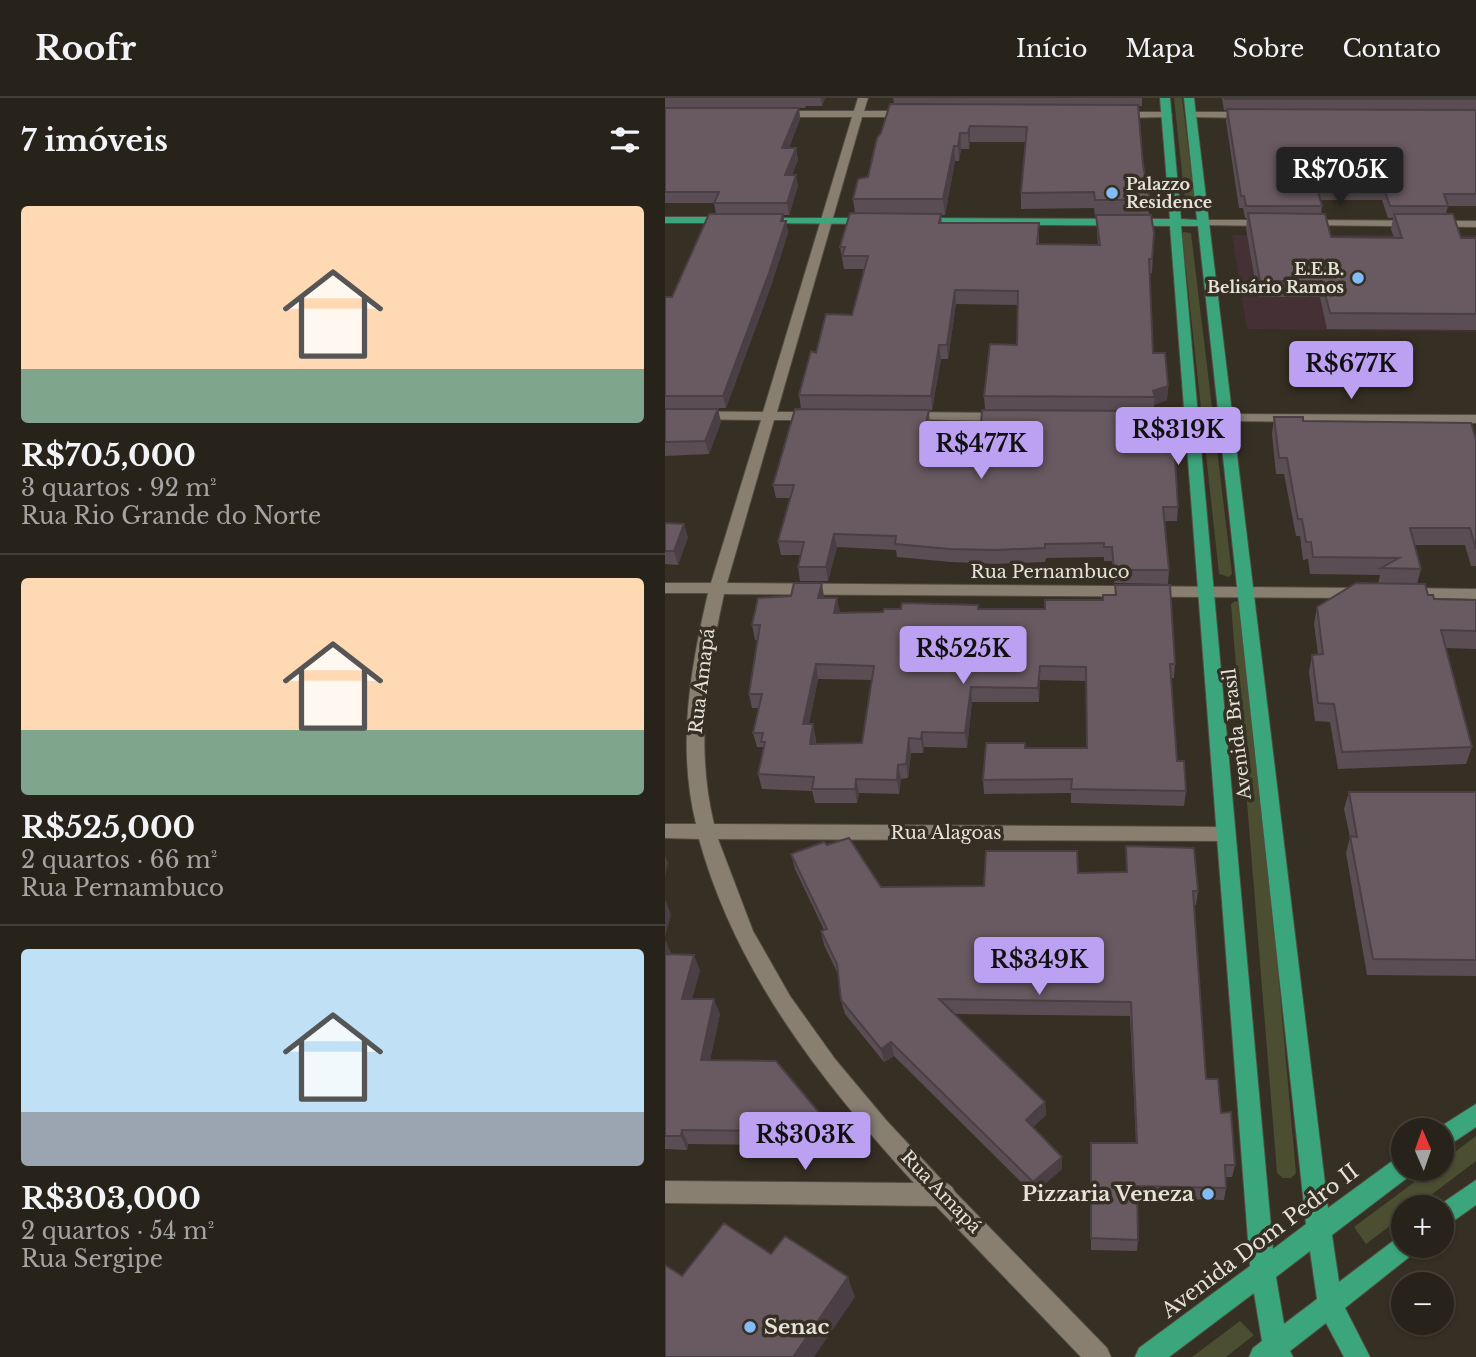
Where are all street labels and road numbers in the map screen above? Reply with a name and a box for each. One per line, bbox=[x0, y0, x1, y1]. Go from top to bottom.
street label: Rua Pernambuco bbox=[971, 561, 1129, 583]
street label: Rua Amapá bbox=[685, 627, 719, 735]
street label: Avenida Brasil bbox=[1218, 667, 1256, 802]
street label: Rua Alagoas bbox=[891, 822, 1001, 844]
street label: Rua Amapá bbox=[896, 1146, 986, 1238]
street label: Avenida Dom Pedro II bbox=[1155, 1158, 1364, 1324]

